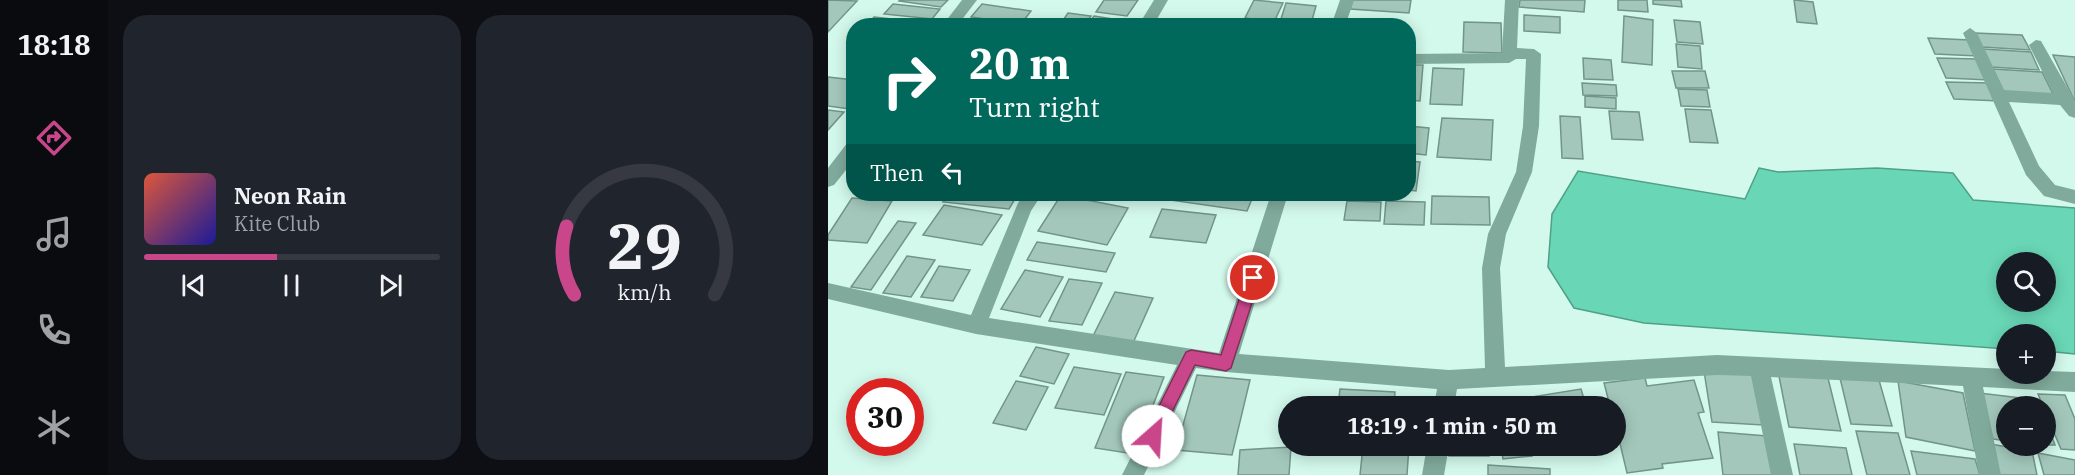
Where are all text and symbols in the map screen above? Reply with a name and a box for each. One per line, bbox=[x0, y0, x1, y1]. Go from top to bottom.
text: 18:18 bbox=[18, 27, 90, 62]
text: 20 m bbox=[969, 36, 1070, 91]
icon: right bbox=[870, 42, 948, 120]
text: Turn right bbox=[969, 89, 1100, 124]
icon: directions bbox=[33, 117, 75, 159]
icon: left bbox=[936, 156, 969, 189]
text: Then bbox=[870, 158, 924, 187]
text: Neon Rain bbox=[234, 181, 347, 210]
text: 29 bbox=[607, 205, 682, 286]
text: Kite Club bbox=[234, 210, 320, 237]
icon: music bbox=[33, 213, 75, 255]
pin bbox=[1227, 252, 1278, 303]
map controls bbox=[1996, 252, 2056, 456]
button: search bbox=[1996, 252, 2056, 312]
icon: arrive bbox=[1236, 261, 1269, 294]
icon: previous bbox=[177, 269, 210, 302]
icon: pause bbox=[275, 269, 308, 302]
icon: next bbox=[374, 269, 407, 302]
text: km/h bbox=[617, 278, 671, 306]
icon: phone bbox=[33, 309, 75, 351]
button: + bbox=[1996, 324, 2056, 384]
speed limit sign: 30 bbox=[846, 378, 924, 456]
button: − bbox=[1996, 396, 2056, 456]
position arrow bbox=[1121, 404, 1185, 468]
icon: climate bbox=[33, 406, 75, 448]
text: 18:19 · 1 min · 50 m bbox=[1347, 411, 1557, 440]

